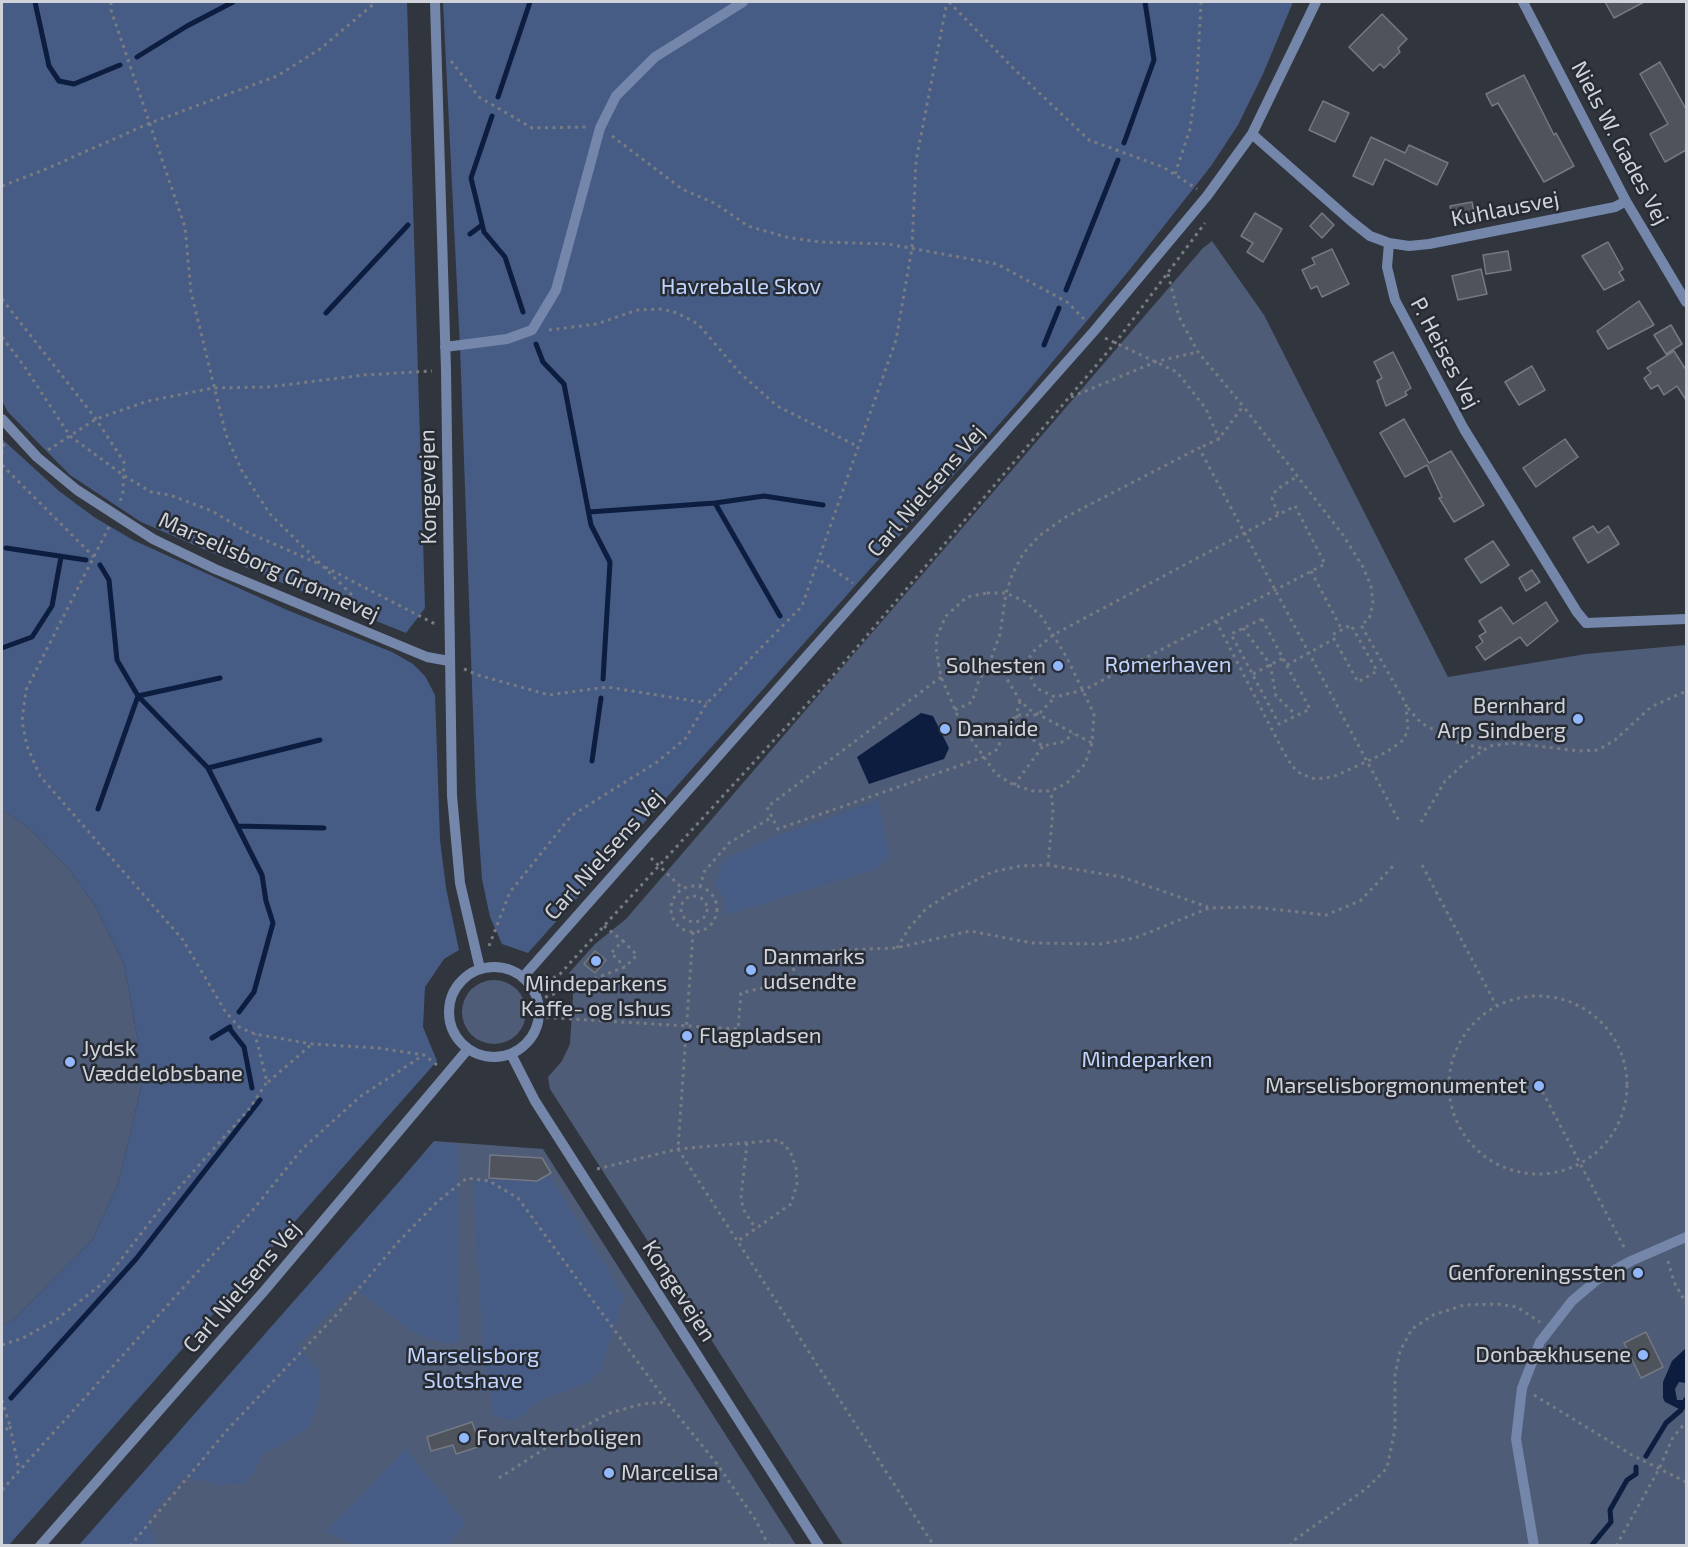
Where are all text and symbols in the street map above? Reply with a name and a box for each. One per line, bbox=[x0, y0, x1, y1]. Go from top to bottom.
street label: Niels W. Gades Vej bbox=[1566, 57, 1674, 229]
street label: Kuhlausvej bbox=[1449, 186, 1561, 232]
park label: Havreballe Skov bbox=[661, 274, 821, 300]
street label: P. Heises Vej bbox=[1405, 293, 1485, 413]
street label: Carl Nielsens Vej bbox=[862, 420, 990, 562]
street label: Kongevejen bbox=[414, 429, 442, 545]
street label: Marselisborg Grønnevej bbox=[155, 506, 383, 628]
park label: Rømerhaven bbox=[1105, 652, 1231, 678]
place label: Solhesten bbox=[946, 653, 1046, 679]
marker: Solhesten bbox=[1051, 659, 1065, 673]
place label: Bernhard Arp Sindberg bbox=[1437, 693, 1566, 744]
marker: Bernhard Arp Sindberg bbox=[1571, 712, 1585, 726]
place label: Danaide bbox=[957, 716, 1038, 742]
marker: Danaide bbox=[938, 722, 952, 736]
street label: Carl Nielsens Vej bbox=[539, 785, 669, 925]
place label: Danmarks udsendte bbox=[763, 944, 865, 996]
marker: Mindeparkens Kaffe- og Ishus bbox=[589, 954, 603, 968]
marker: Danmarks udsendte bbox=[744, 963, 758, 977]
place label: Mindeparkens Kaffe- og Ishus bbox=[521, 971, 671, 1022]
place label: Flagpladsen bbox=[699, 1023, 821, 1049]
marker: Flagpladsen bbox=[680, 1029, 694, 1043]
place label: Jydsk Væddeløbsbane bbox=[82, 1036, 243, 1088]
park label: Mindeparken bbox=[1081, 1047, 1213, 1073]
marker: Jydsk Væddeløbsbane bbox=[63, 1055, 77, 1069]
place label: Marselisborgmonumentet bbox=[1265, 1073, 1527, 1099]
marker: Marselisborgmonumentet bbox=[1532, 1079, 1546, 1093]
street label: Carl Nielsens Vej bbox=[178, 1216, 306, 1358]
street label: Kongevejen bbox=[637, 1235, 721, 1347]
place label: Genforeningssten bbox=[1448, 1260, 1626, 1286]
marker: Genforeningssten bbox=[1631, 1266, 1645, 1280]
place label: Donbækhusene bbox=[1475, 1342, 1631, 1368]
park label: Marselisborg Slotshave bbox=[407, 1343, 539, 1394]
marker: Donbækhusene bbox=[1636, 1348, 1650, 1362]
place label: Forvalterboligen bbox=[476, 1425, 642, 1451]
marker: Forvalterboligen bbox=[457, 1431, 471, 1445]
place label: Marcelisa bbox=[621, 1460, 719, 1486]
marker: Marcelisa bbox=[602, 1466, 616, 1480]

